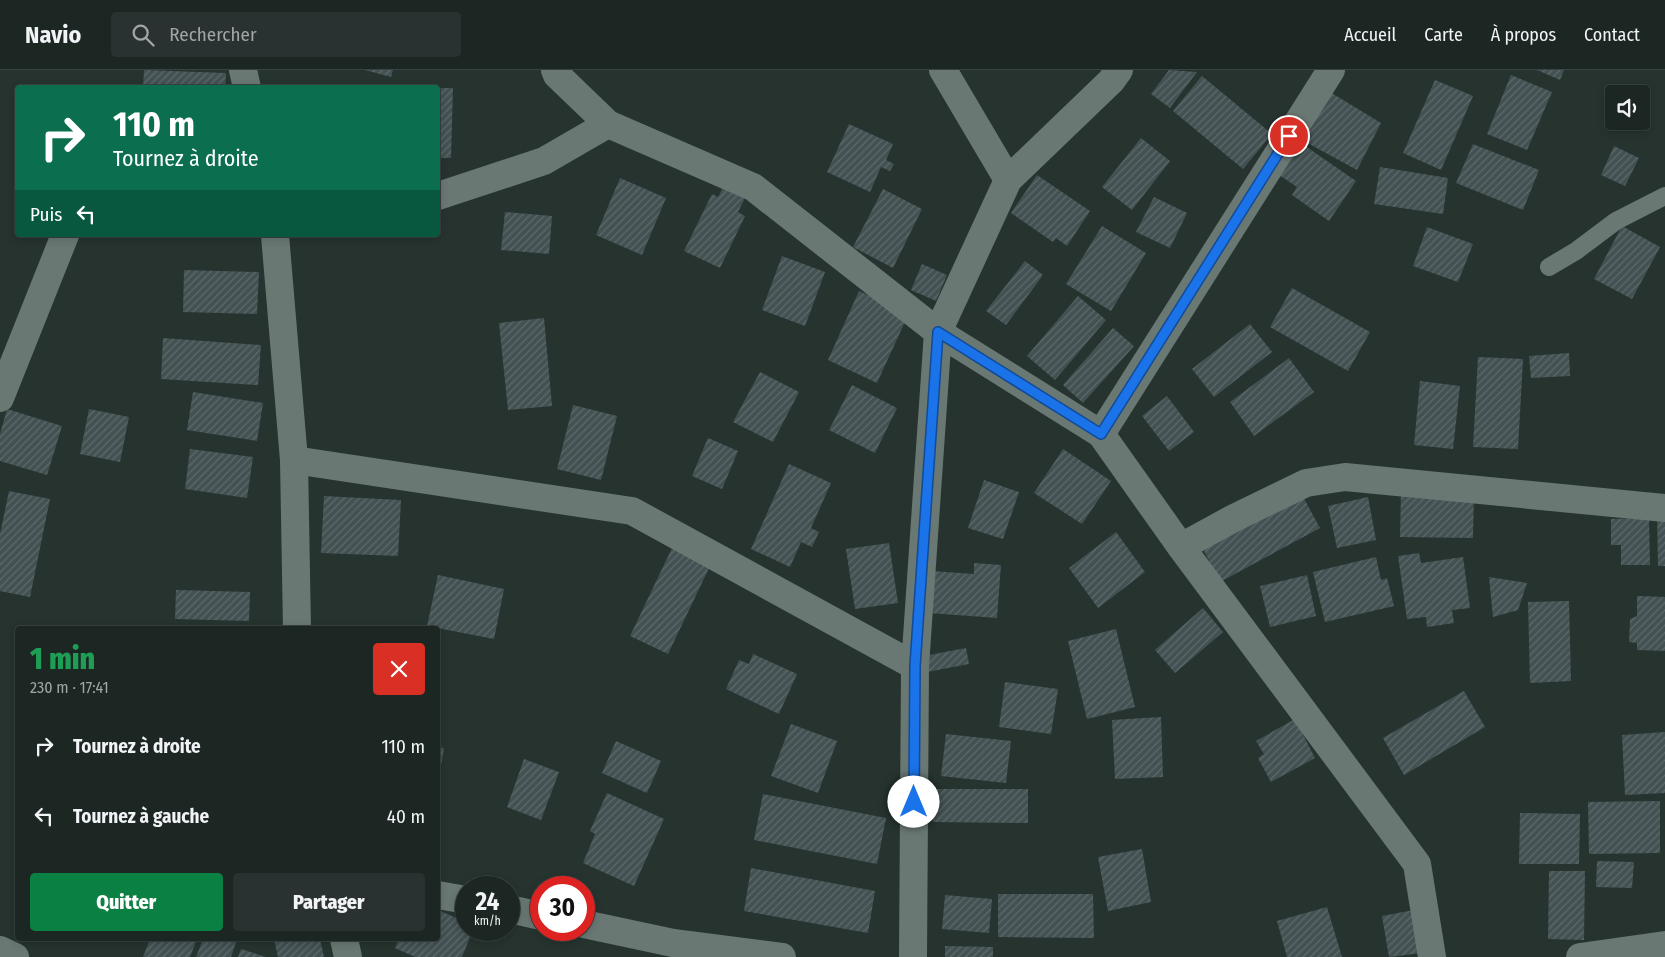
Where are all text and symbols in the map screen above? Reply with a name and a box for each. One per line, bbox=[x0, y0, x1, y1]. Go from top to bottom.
search box bbox=[111, 12, 461, 57]
text: Navio bbox=[25, 21, 81, 49]
icon: search bbox=[129, 21, 157, 49]
text: Rechercher bbox=[169, 23, 257, 46]
text: Accueil bbox=[1344, 24, 1396, 46]
text: Carte bbox=[1424, 24, 1463, 46]
text: À propos bbox=[1491, 24, 1556, 46]
text: Contact bbox=[1584, 24, 1640, 46]
map controls bbox=[1605, 85, 1650, 130]
button: sound bbox=[1605, 85, 1650, 130]
text: 110 m bbox=[113, 103, 195, 145]
icon: right bbox=[30, 105, 95, 170]
pin bbox=[1268, 115, 1310, 157]
icon: arrive bbox=[1275, 122, 1303, 150]
text: Tournez à droite bbox=[113, 145, 259, 172]
icon: left bbox=[72, 200, 100, 228]
text: Puis bbox=[30, 203, 62, 226]
text: 1 min bbox=[30, 641, 95, 677]
button: close bbox=[373, 643, 425, 695]
text: 230 m · 17:41 bbox=[30, 678, 109, 697]
icon: right bbox=[30, 732, 58, 760]
text: Tournez à droite bbox=[73, 735, 201, 758]
text: 110 m bbox=[381, 735, 425, 758]
position arrow bbox=[887, 775, 939, 827]
icon: left bbox=[30, 802, 58, 830]
text: Tournez à gauche bbox=[73, 805, 209, 828]
text: 40 m bbox=[387, 805, 425, 828]
button: Quitter bbox=[30, 873, 223, 931]
button: Partager bbox=[233, 873, 425, 931]
speed limit sign: 30 bbox=[530, 876, 595, 941]
text: 24 bbox=[476, 887, 499, 917]
text: km/h bbox=[474, 914, 501, 928]

